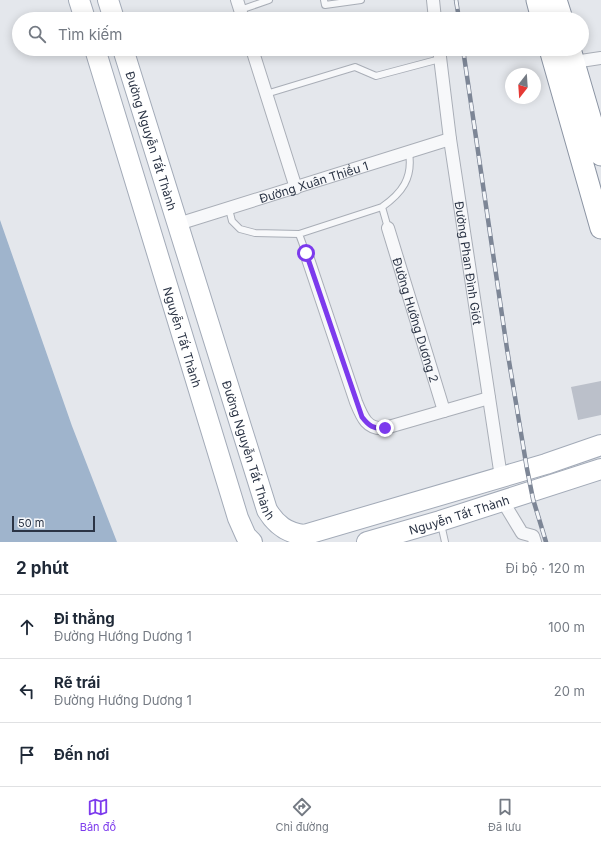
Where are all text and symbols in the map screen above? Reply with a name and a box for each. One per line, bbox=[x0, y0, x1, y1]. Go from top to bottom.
search box bbox=[12, 12, 589, 56]
icon: search bbox=[26, 23, 48, 45]
text: Tìm kiếm bbox=[58, 25, 122, 44]
north arrow bbox=[505, 68, 541, 104]
street label: Đường Nguyễn Tất Thành bbox=[123, 69, 180, 212]
street label: Đường Xuân Thiều 1 bbox=[257, 158, 370, 206]
street label: Đường Phan Đình Giót bbox=[452, 200, 485, 326]
route start bbox=[297, 244, 315, 262]
street label: Đường Hướng Dương 2 bbox=[390, 256, 442, 384]
street label: Nguyễn Tất Thành bbox=[160, 285, 205, 389]
street label: Đường Nguyễn Tất Thành bbox=[219, 378, 279, 522]
route end bbox=[376, 419, 394, 437]
street label: Nguyễn Tất Thành bbox=[407, 492, 511, 537]
scale bar bbox=[12, 514, 95, 533]
text: 50 m bbox=[18, 516, 44, 530]
text: 2 phút bbox=[16, 558, 69, 578]
text: Đi bộ · 120 m bbox=[506, 560, 585, 576]
text: Đi thẳng bbox=[54, 609, 115, 628]
icon: ahead bbox=[16, 616, 38, 638]
text: 100 m bbox=[548, 619, 585, 635]
text: Đường Hướng Dương 1 bbox=[54, 628, 192, 644]
text: Rẽ trái bbox=[54, 673, 100, 692]
icon: left bbox=[16, 680, 38, 702]
text: 20 m bbox=[554, 683, 585, 699]
text: Đường Hướng Dương 1 bbox=[54, 692, 192, 708]
icon: arrive bbox=[16, 744, 38, 766]
text: Đến nơi bbox=[54, 745, 109, 764]
tab: Bản đồ bbox=[80, 796, 116, 834]
tab: Chỉ đường bbox=[275, 796, 329, 834]
tab: Đã lưu bbox=[488, 796, 521, 834]

